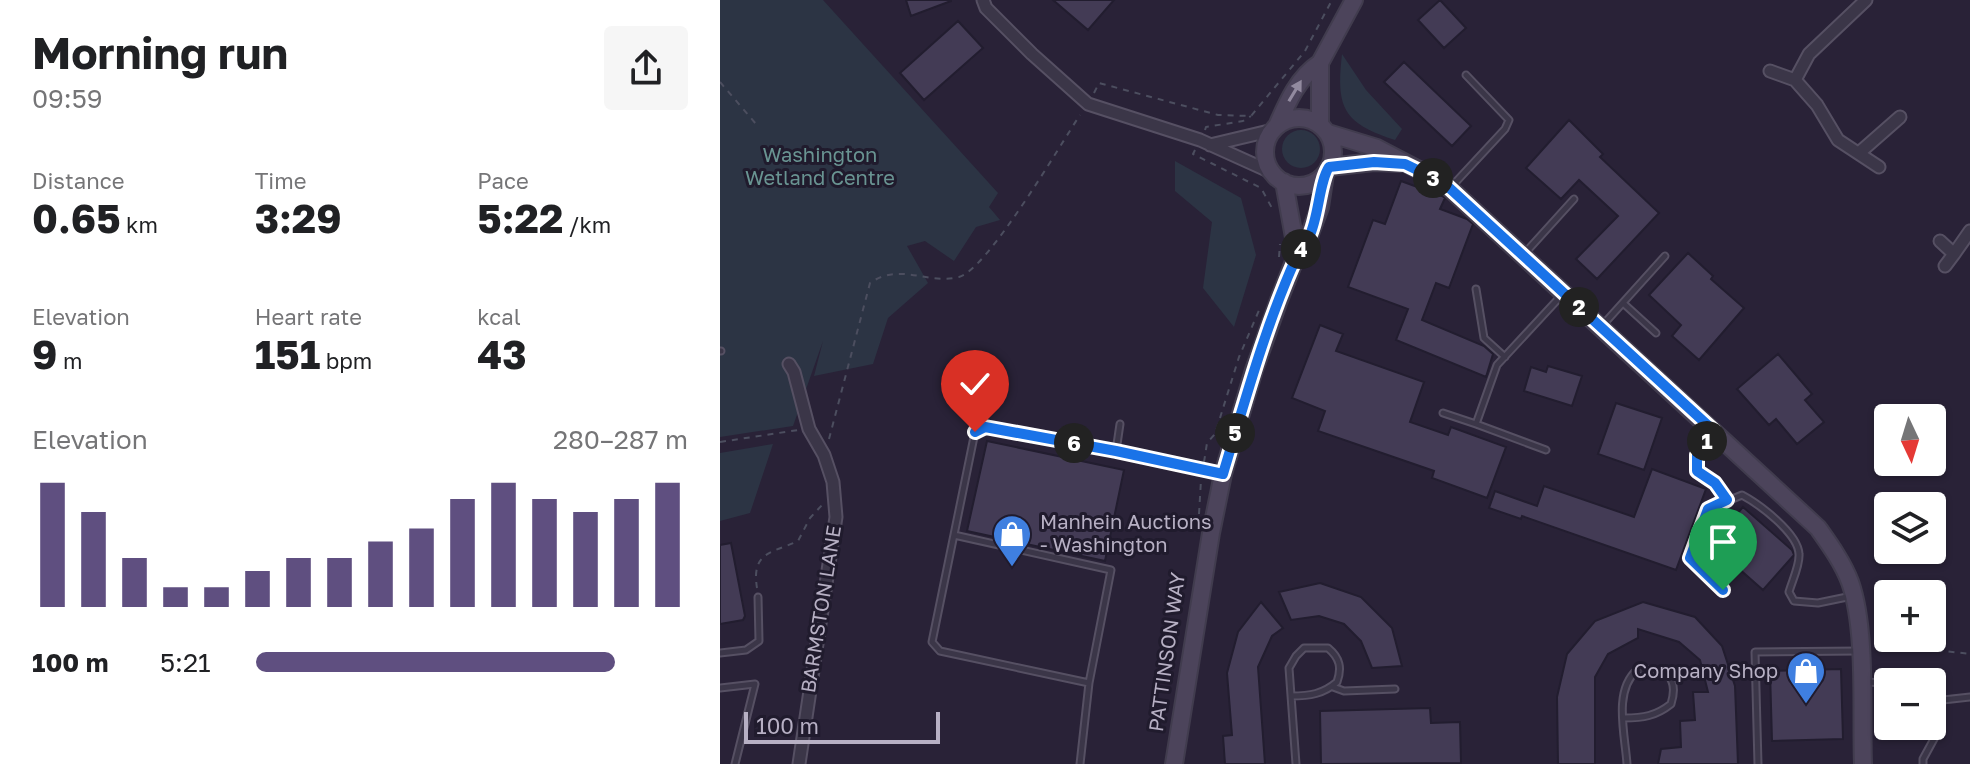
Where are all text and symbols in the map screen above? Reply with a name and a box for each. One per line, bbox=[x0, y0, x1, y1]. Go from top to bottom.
text: Morning run bbox=[32, 26, 288, 79]
button: share bbox=[604, 26, 688, 110]
one-way arrow bbox=[1287, 81, 1302, 102]
text: 09:59 bbox=[32, 83, 102, 114]
park label: Washington Wetland Centre bbox=[745, 142, 895, 189]
pin: 3 bbox=[1413, 158, 1453, 198]
text: 3 bbox=[1426, 164, 1440, 191]
text: Distance bbox=[32, 167, 124, 194]
text: Time bbox=[255, 167, 306, 194]
text: Pace bbox=[477, 167, 529, 194]
text: 0.65 bbox=[32, 194, 121, 242]
text: 3:29 bbox=[255, 194, 342, 242]
text: 5:22 bbox=[477, 194, 563, 242]
text: km bbox=[121, 211, 158, 238]
text: /km bbox=[563, 211, 611, 238]
pin: 4 bbox=[1281, 229, 1321, 269]
text: 4 bbox=[1294, 235, 1308, 262]
pin: 2 bbox=[1559, 287, 1599, 327]
text: 2 bbox=[1572, 293, 1586, 320]
text: Elevation bbox=[32, 303, 130, 330]
text: Heart rate bbox=[255, 303, 362, 330]
text: kcal bbox=[477, 303, 521, 330]
text: 9 bbox=[32, 330, 57, 378]
text: 151 bbox=[255, 330, 320, 378]
text: 43 bbox=[477, 330, 527, 378]
text: m bbox=[57, 347, 82, 374]
text: bpm bbox=[320, 347, 372, 374]
pin bbox=[941, 350, 1009, 432]
icon: check bbox=[953, 362, 997, 406]
north arrow bbox=[1874, 404, 1946, 476]
map controls bbox=[1874, 404, 1946, 740]
pin: 5 bbox=[1215, 413, 1255, 453]
text: 5 bbox=[1228, 419, 1242, 446]
pin: 1 bbox=[1687, 421, 1727, 461]
pin: 6 bbox=[1054, 423, 1094, 463]
text: Elevation bbox=[32, 424, 148, 455]
text: 280–287 m bbox=[553, 424, 688, 455]
text: 1 bbox=[1701, 427, 1713, 454]
text: 6 bbox=[1067, 429, 1081, 456]
button: layers bbox=[1874, 492, 1946, 564]
pin bbox=[1689, 508, 1757, 590]
place label: Manhein Auctions - Washington bbox=[1040, 509, 1212, 556]
shop icon: Manhein Auctions - Washington bbox=[991, 513, 1033, 568]
icon: arrive bbox=[1701, 520, 1745, 564]
street label: BARMSTON LANE bbox=[795, 523, 845, 694]
street label: PATTINSON WAY bbox=[1143, 571, 1189, 733]
button: + bbox=[1874, 580, 1946, 652]
text: 100 m bbox=[32, 647, 108, 678]
text: 5:21 bbox=[160, 647, 211, 678]
shop icon: Company Shop bbox=[1785, 650, 1827, 705]
place label: Company Shop bbox=[1634, 658, 1778, 682]
button: − bbox=[1874, 668, 1946, 740]
scale bar bbox=[744, 708, 940, 744]
text: 100 m bbox=[756, 712, 819, 739]

